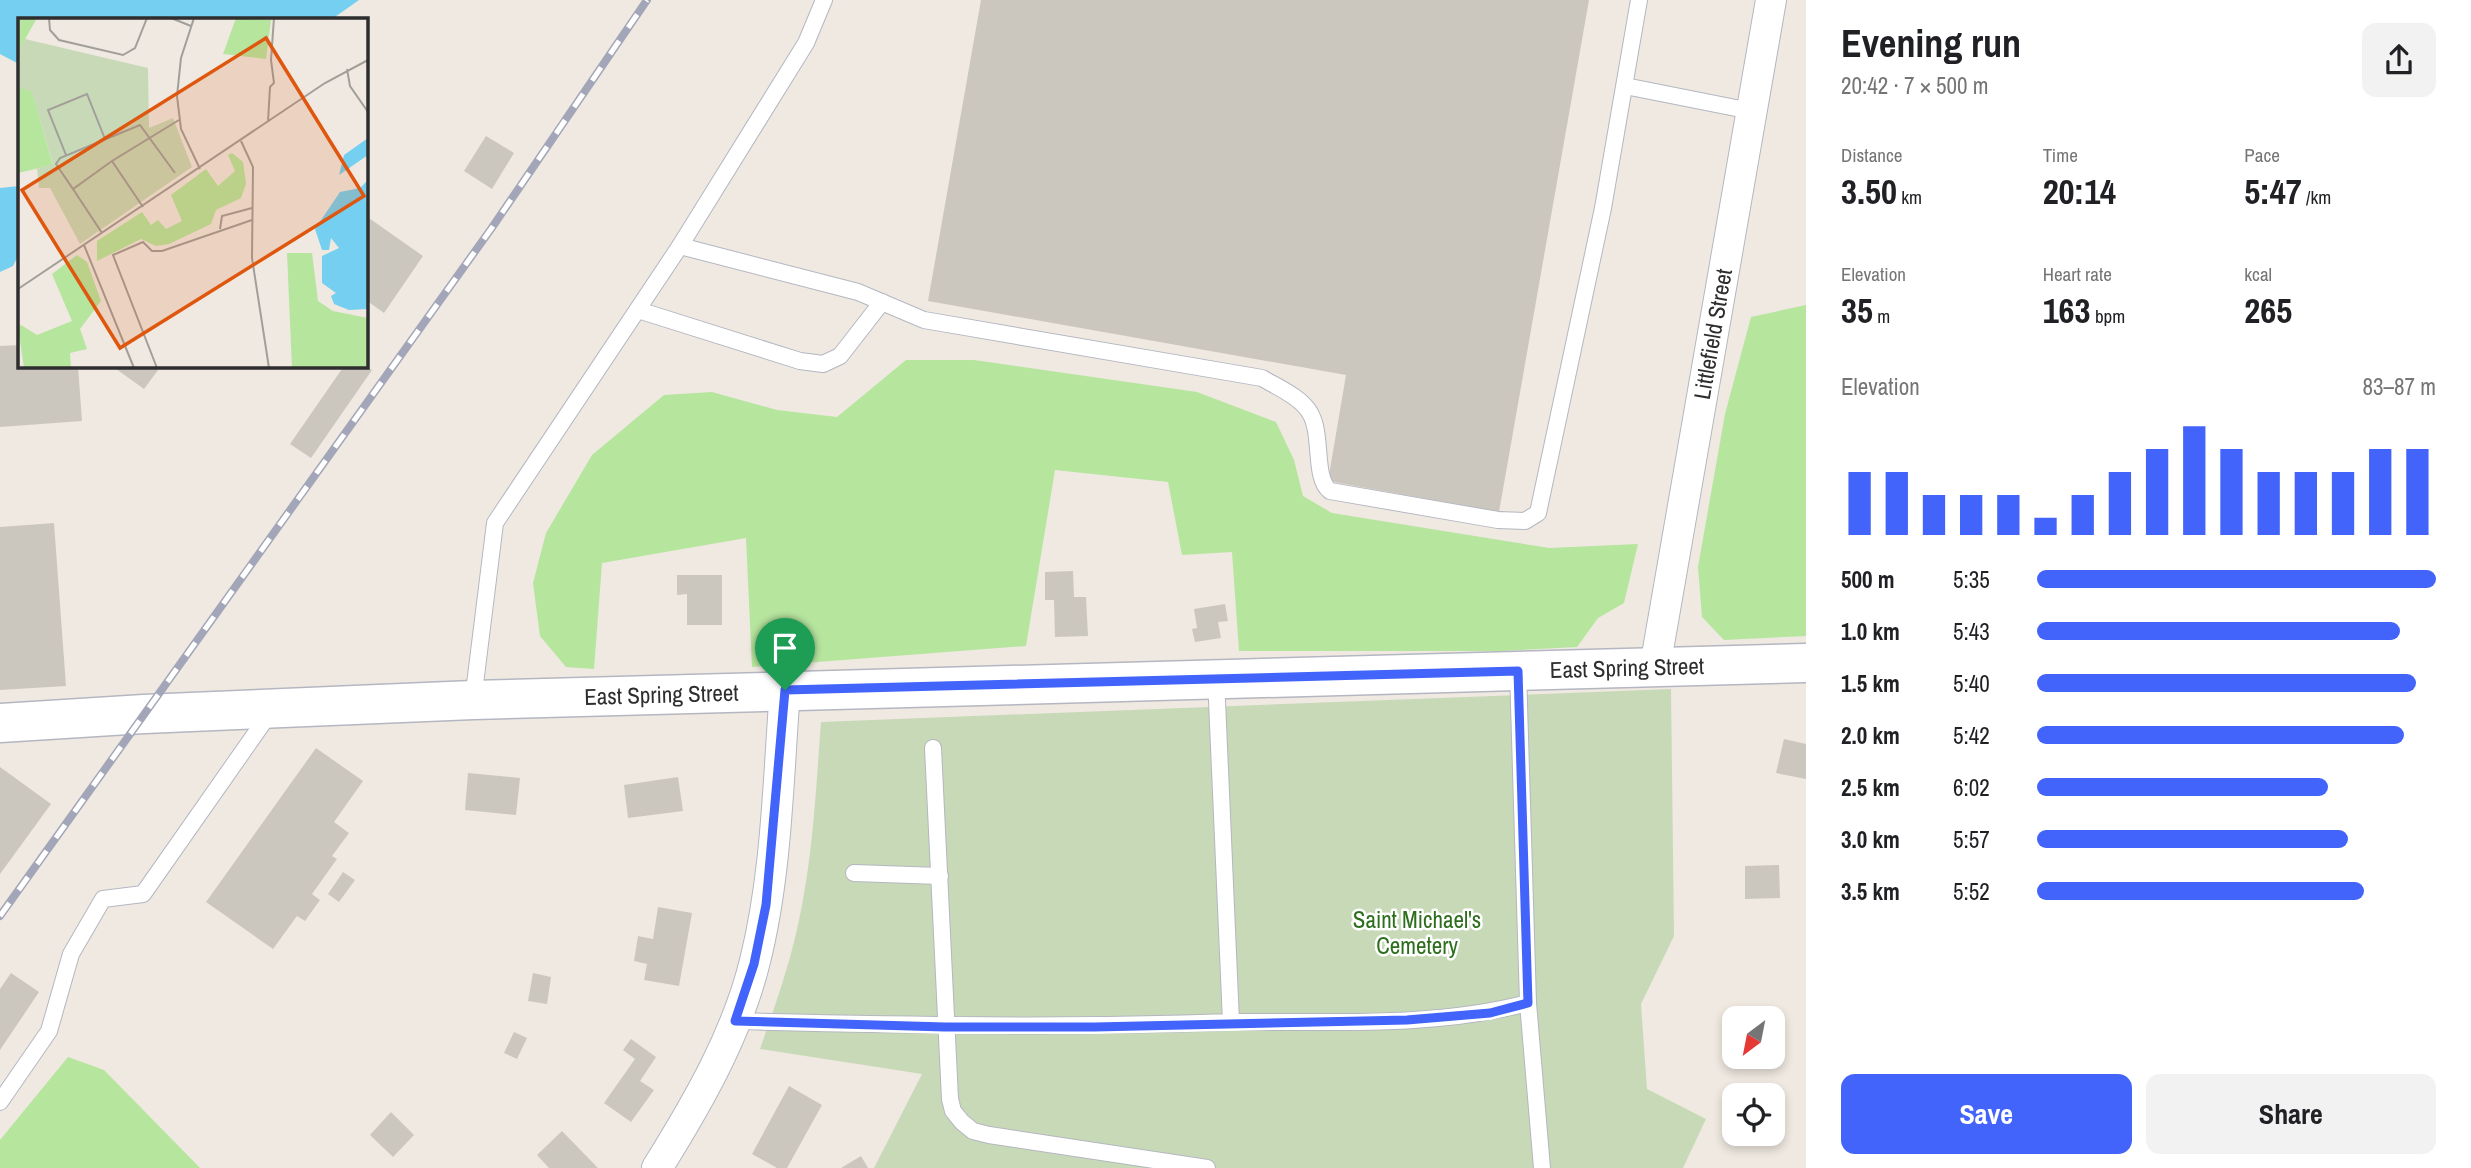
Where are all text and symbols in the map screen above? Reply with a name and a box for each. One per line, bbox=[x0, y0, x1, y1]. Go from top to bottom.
inset map bbox=[18, 18, 368, 368]
text: Evening run bbox=[1841, 18, 2021, 69]
button: share bbox=[2362, 23, 2436, 97]
text: 20:42 · 7 × 500 m bbox=[1841, 70, 1988, 101]
text: Distance bbox=[1841, 142, 1902, 168]
text: Time bbox=[2043, 142, 2078, 168]
text: Pace bbox=[2244, 142, 2280, 168]
text: 3.50 bbox=[1841, 168, 1897, 215]
text: 20:14 bbox=[2043, 168, 2116, 215]
text: 5:47 bbox=[2244, 168, 2302, 215]
text: km bbox=[1897, 184, 1922, 210]
text: /km bbox=[2302, 184, 2331, 210]
text: Elevation bbox=[1841, 261, 1906, 287]
text: Heart rate bbox=[2043, 261, 2112, 287]
text: kcal bbox=[2244, 261, 2272, 287]
street label: Littlefield Street bbox=[1686, 266, 1739, 402]
text: 35 bbox=[1841, 287, 1873, 334]
text: 163 bbox=[2043, 287, 2091, 334]
text: 265 bbox=[2244, 287, 2292, 334]
text: m bbox=[1873, 303, 1890, 329]
text: bpm bbox=[2091, 303, 2125, 329]
text: Elevation bbox=[1841, 371, 1920, 402]
text: 83–87 m bbox=[2363, 371, 2436, 402]
text: 500 m bbox=[1841, 564, 1894, 595]
text: 5:35 bbox=[1953, 564, 1990, 595]
text: 1.0 km bbox=[1841, 616, 1900, 647]
text: 5:43 bbox=[1953, 616, 1990, 647]
pin bbox=[755, 618, 815, 690]
icon: arrive bbox=[766, 629, 804, 667]
street label: East Spring Street bbox=[1549, 650, 1705, 685]
text: 1.5 km bbox=[1841, 668, 1900, 699]
text: 5:40 bbox=[1953, 668, 1990, 699]
street label: East Spring Street bbox=[584, 677, 739, 712]
text: 2.0 km bbox=[1841, 720, 1900, 751]
text: 5:42 bbox=[1953, 720, 1990, 751]
text: 2.5 km bbox=[1841, 772, 1900, 803]
text: 6:02 bbox=[1953, 772, 1990, 803]
text: 3.0 km bbox=[1841, 824, 1900, 855]
text: 5:57 bbox=[1953, 824, 1990, 855]
text: 3.5 km bbox=[1841, 876, 1900, 907]
text: 5:52 bbox=[1953, 876, 1990, 907]
park label: Saint Michael's Cemetery bbox=[1353, 904, 1481, 961]
north arrow bbox=[1722, 1006, 1785, 1069]
map controls bbox=[1722, 1006, 1785, 1146]
button: Save bbox=[1841, 1074, 2132, 1154]
button: Share bbox=[2146, 1074, 2436, 1154]
button: locate bbox=[1722, 1083, 1785, 1146]

